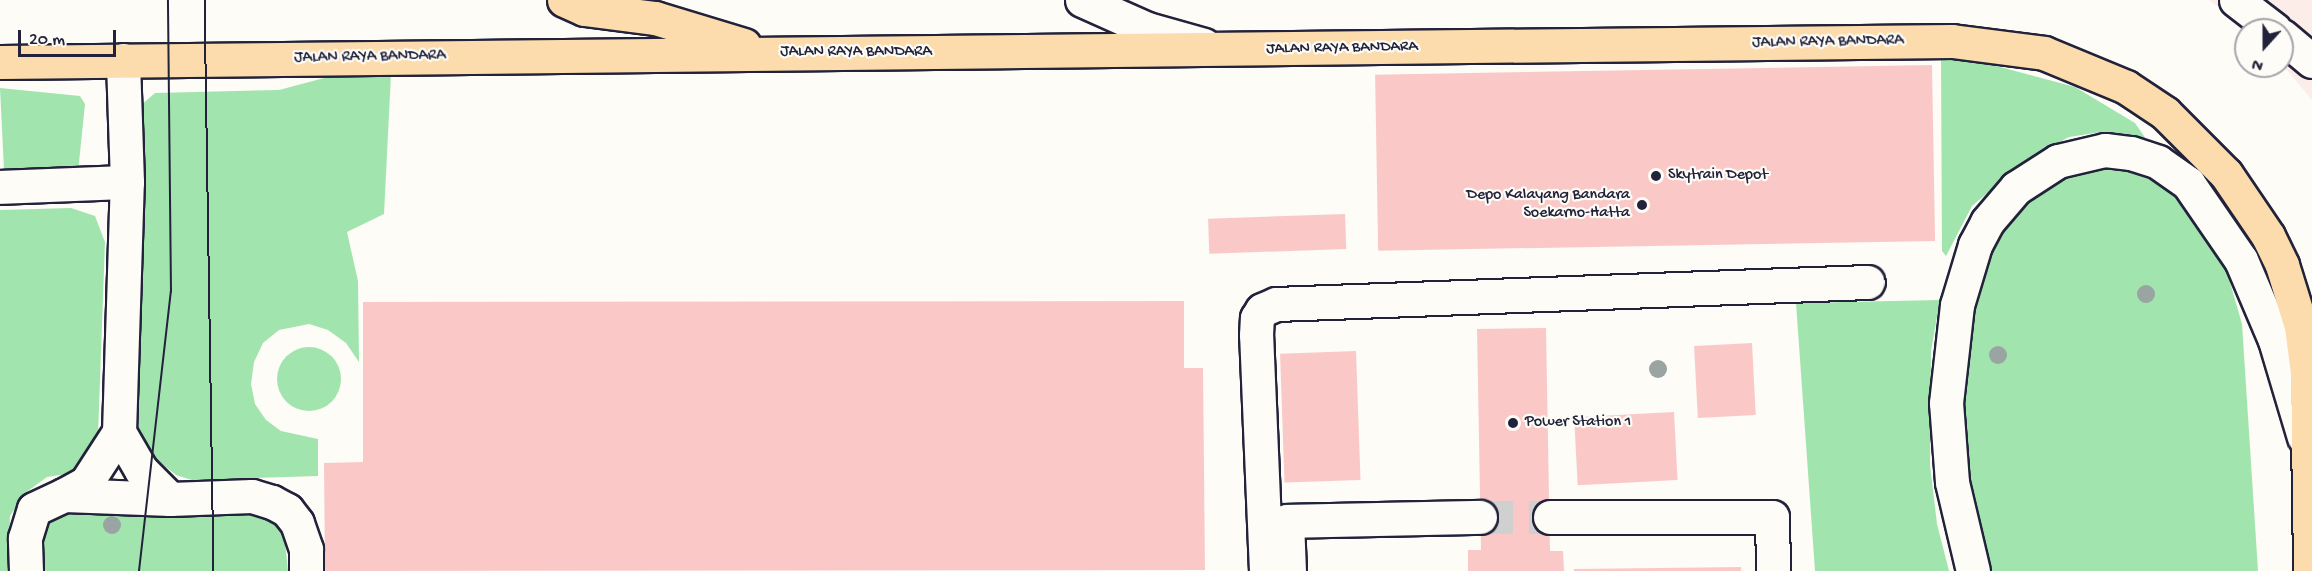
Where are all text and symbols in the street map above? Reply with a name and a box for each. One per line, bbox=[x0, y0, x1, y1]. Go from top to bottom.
scale bar bbox=[21, 18, 118, 56]
north arrow bbox=[2234, 18, 2294, 78]
text: 20 m bbox=[29, 30, 65, 51]
street label: JALAN RAYA BANDARA bbox=[1752, 32, 1904, 54]
street label: JALAN RAYA BANDARA bbox=[1266, 38, 1418, 60]
street label: JALAN RAYA BANDARA bbox=[780, 43, 932, 63]
street label: JALAN RAYA BANDARA bbox=[294, 47, 446, 69]
text: N bbox=[2250, 53, 2266, 74]
place label: Skytrain Depot bbox=[1668, 166, 1768, 186]
marker: Skytrain Depot bbox=[1649, 169, 1663, 183]
place label: Depo Kalayang Bandara Soekarno-Hatta bbox=[1467, 186, 1630, 224]
marker: Depo Kalayang Bandara Soekarno-Hatta bbox=[1635, 198, 1649, 212]
place label: Power Station 1 bbox=[1525, 413, 1631, 433]
marker: Power Station 1 bbox=[1506, 416, 1520, 430]

